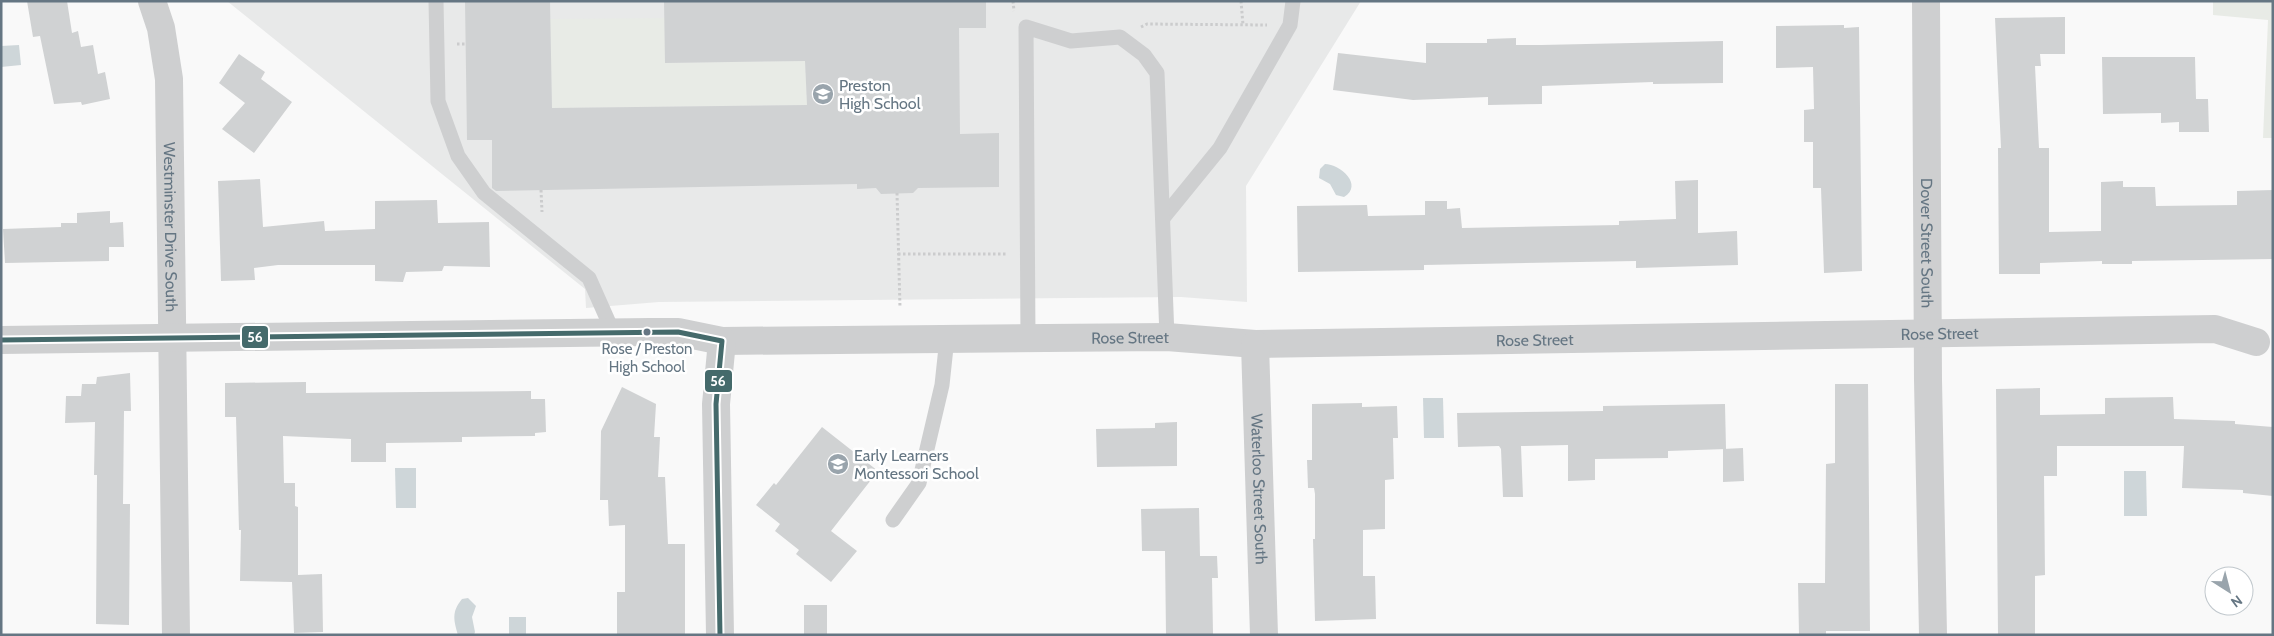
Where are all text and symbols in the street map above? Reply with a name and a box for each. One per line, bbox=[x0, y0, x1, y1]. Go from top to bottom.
place label: Preston High School bbox=[839, 76, 921, 113]
school or university icon: Preston High School bbox=[811, 82, 835, 106]
street label: Westminster Drive South bbox=[160, 142, 181, 312]
street label: Dover Street South bbox=[1917, 178, 1937, 308]
street label: Rose Street bbox=[1901, 324, 1979, 344]
line badge: 56 bbox=[241, 325, 269, 349]
marker: Rose / Preston High School bbox=[642, 327, 652, 337]
text: 56 bbox=[247, 328, 263, 346]
street label: Rose Street bbox=[1091, 328, 1170, 348]
street label: Rose Street bbox=[1496, 330, 1574, 350]
place label: Rose / Preston High School bbox=[601, 340, 693, 376]
line badge: 56 bbox=[704, 369, 733, 393]
text: 56 bbox=[710, 372, 726, 390]
street label: Waterloo Street South bbox=[1247, 413, 1271, 565]
place label: Early Learners Montessori School bbox=[854, 446, 979, 483]
school or university icon: Early Learners Montessori School bbox=[826, 452, 850, 476]
north arrow bbox=[2204, 566, 2254, 616]
text: N bbox=[2227, 591, 2246, 612]

